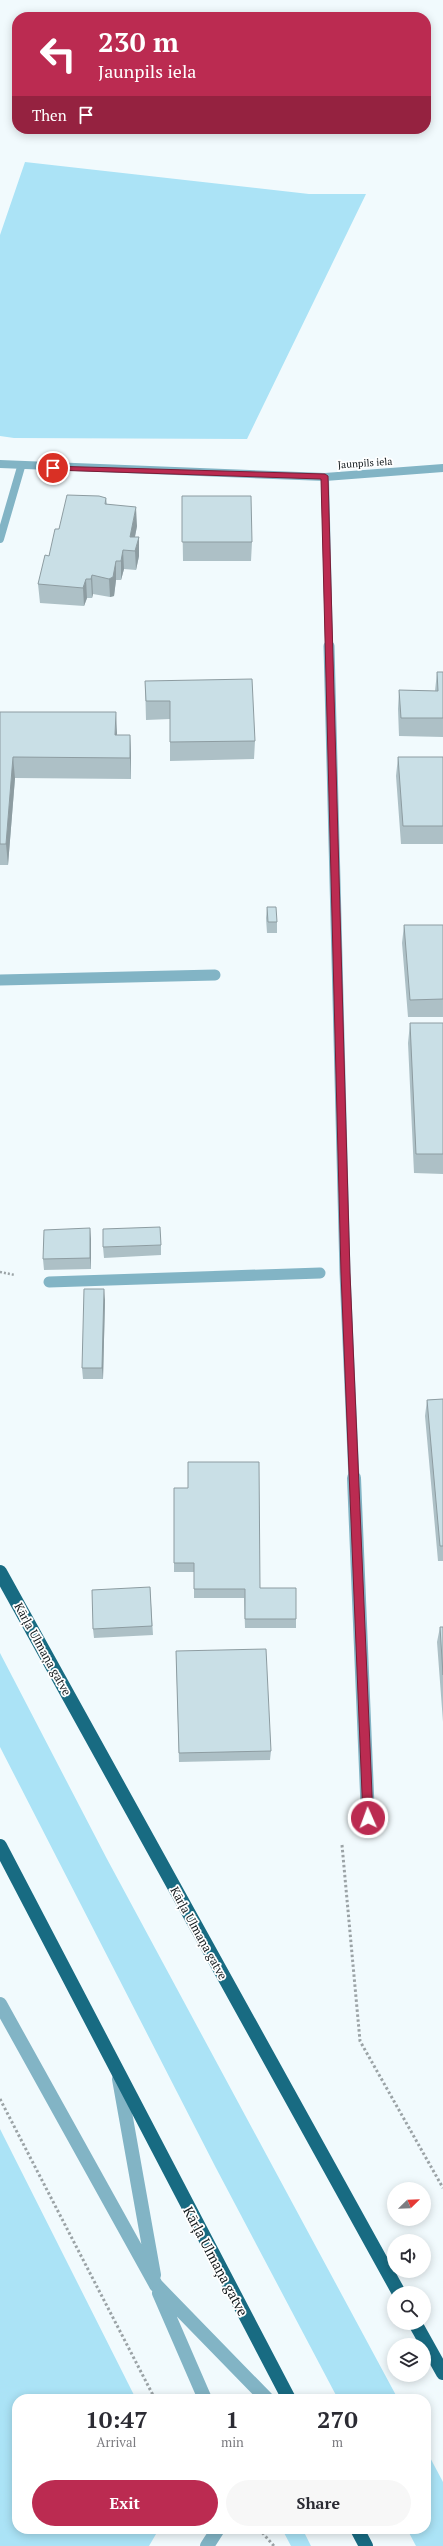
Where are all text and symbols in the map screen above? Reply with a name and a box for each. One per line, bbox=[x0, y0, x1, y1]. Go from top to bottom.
text: 230 m bbox=[98, 23, 179, 60]
icon: left bbox=[32, 28, 84, 80]
text: Jaunpils iela bbox=[98, 59, 196, 83]
icon: arrive bbox=[75, 104, 97, 126]
text: Then bbox=[32, 105, 67, 125]
pin bbox=[36, 451, 70, 485]
street label: Jaunpils iela bbox=[337, 455, 393, 471]
icon: arrive bbox=[42, 457, 64, 479]
street label: Kārļa Ulmaņa gatve bbox=[10, 1600, 75, 1699]
position arrow bbox=[347, 1797, 389, 1839]
street label: Kārļa Ulmaņa gatve bbox=[166, 1884, 231, 1983]
north arrow bbox=[387, 2182, 431, 2226]
map controls bbox=[387, 2182, 431, 2382]
street label: Kārļa Ulmaņa gatve bbox=[179, 2203, 253, 2319]
button: sound bbox=[387, 2234, 431, 2278]
button: search bbox=[387, 2286, 431, 2330]
button: layers bbox=[387, 2338, 431, 2382]
text: 10:47 bbox=[85, 2403, 148, 2435]
text: 1 bbox=[226, 2403, 239, 2435]
text: 270 bbox=[317, 2403, 358, 2435]
text: Arrival bbox=[97, 2433, 136, 2451]
text: min bbox=[221, 2433, 244, 2451]
text: m bbox=[332, 2433, 343, 2451]
button: Exit bbox=[32, 2480, 218, 2526]
button: Share bbox=[226, 2480, 411, 2526]

